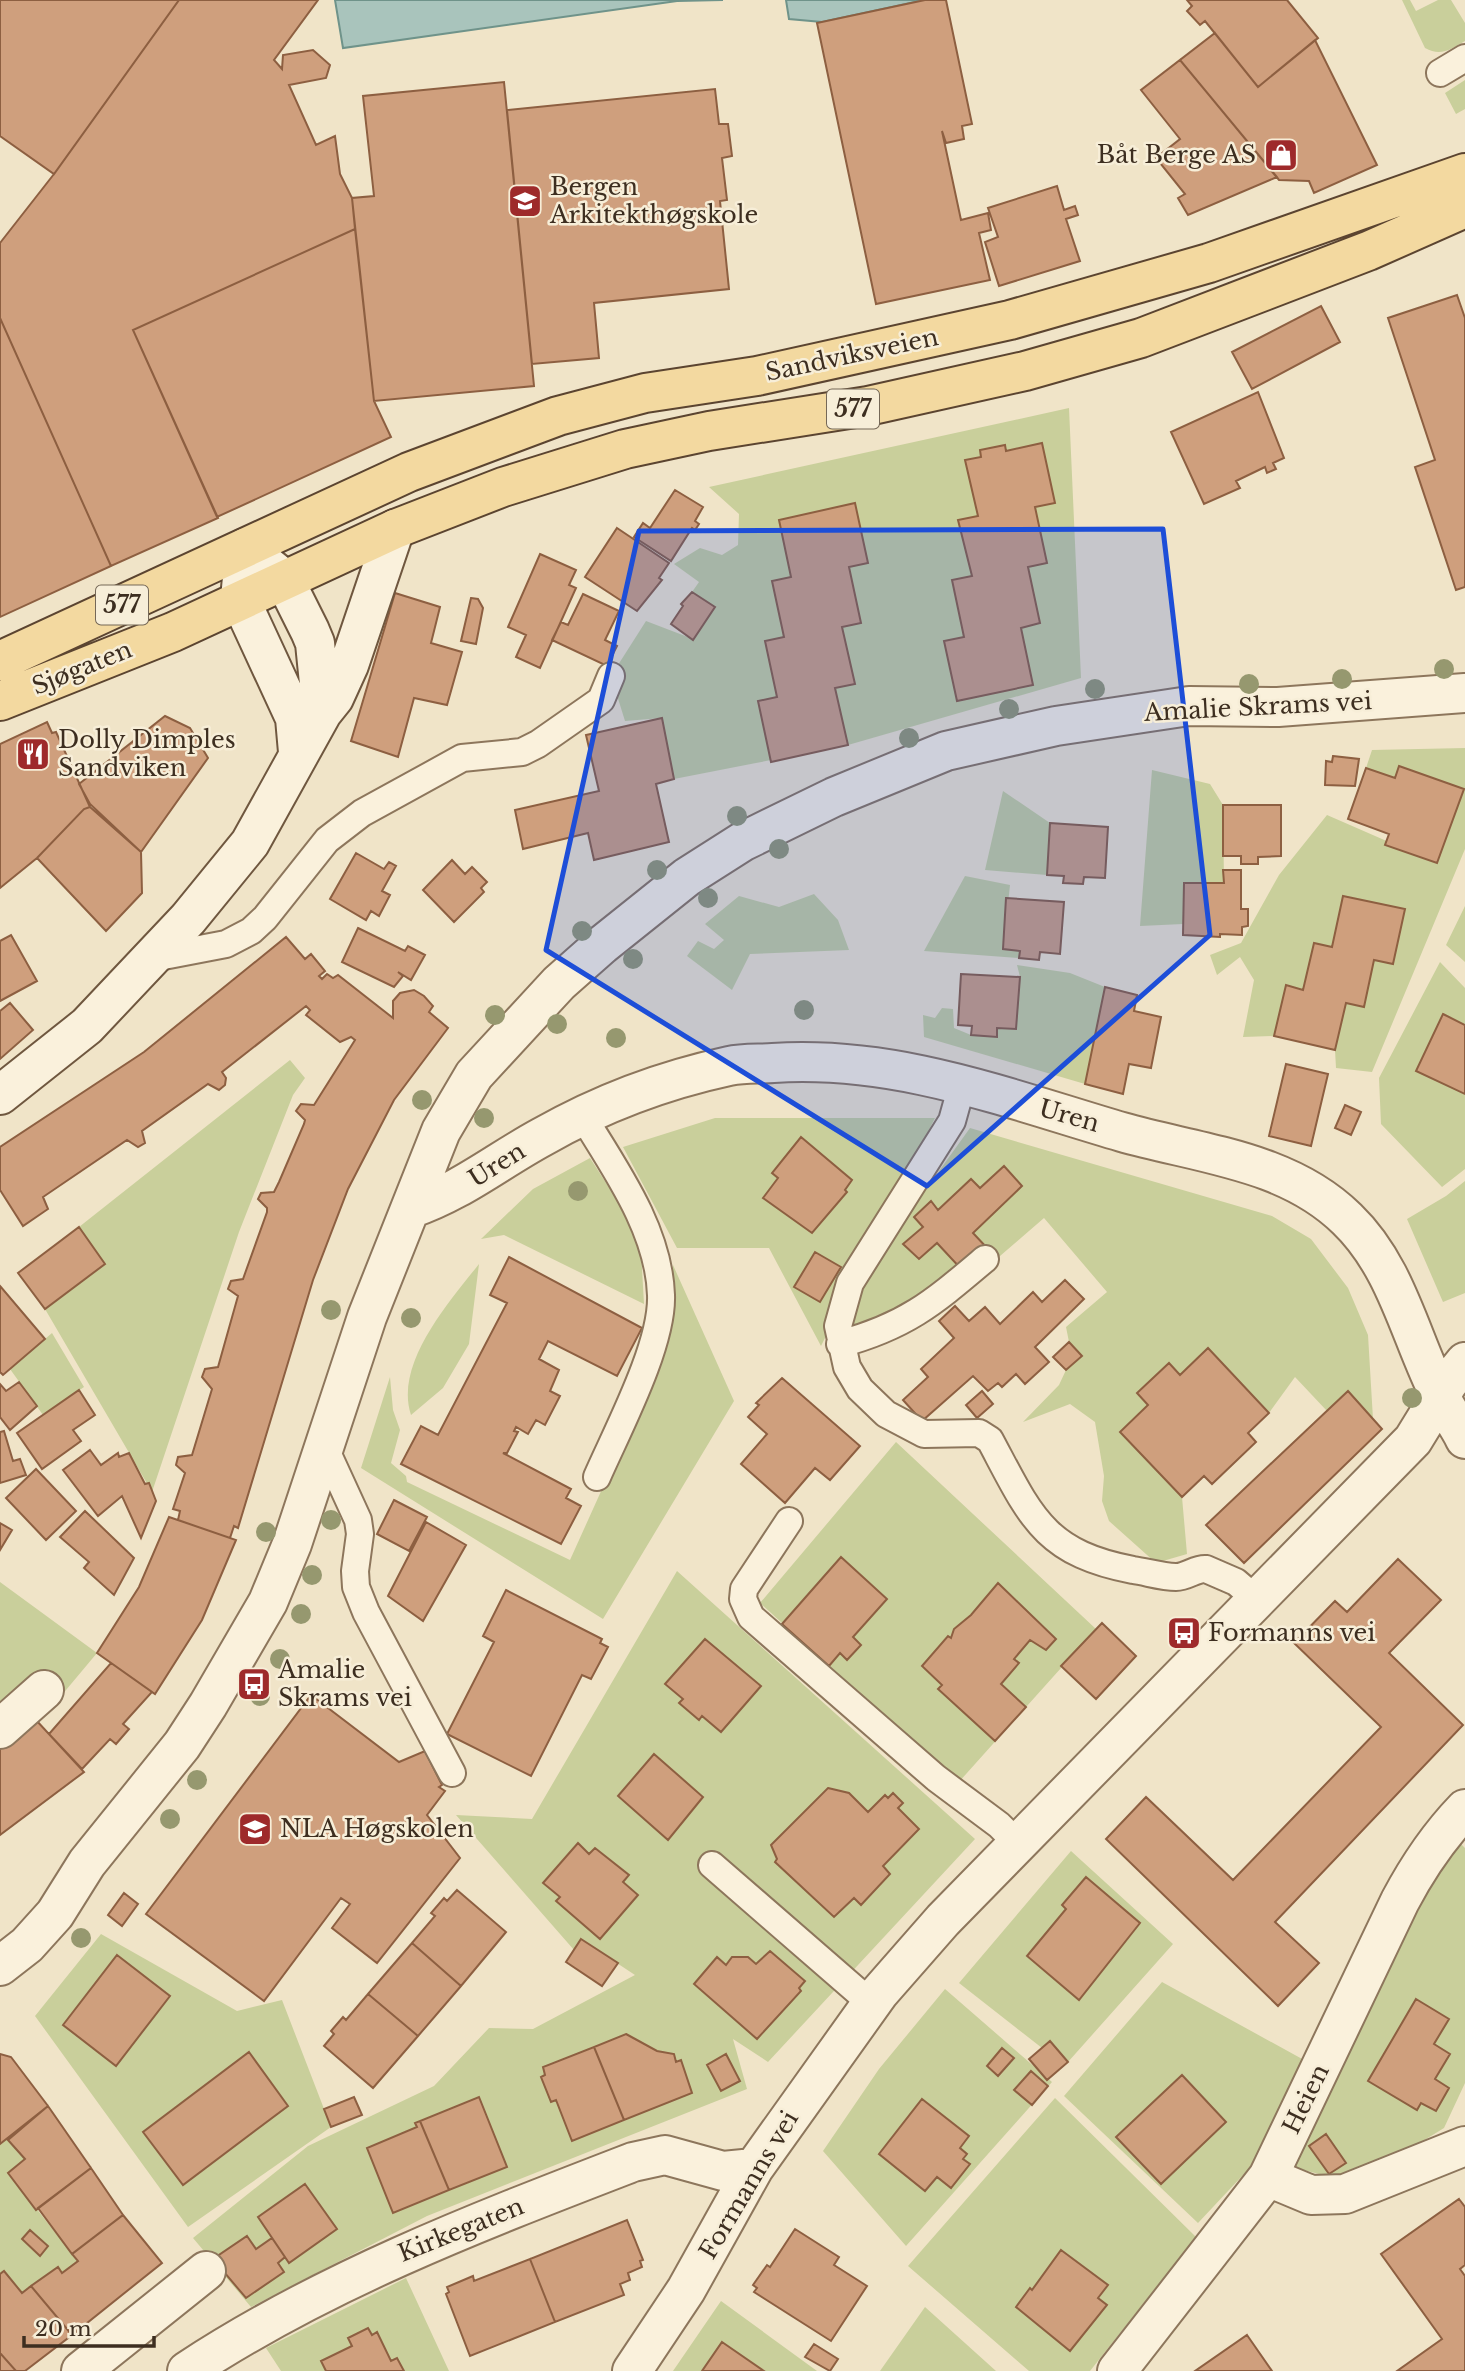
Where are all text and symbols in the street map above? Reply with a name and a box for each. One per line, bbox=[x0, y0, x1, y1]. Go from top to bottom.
shop icon: Båt Berge AS bbox=[1262, 136, 1300, 174]
place label: Båt Berge AS bbox=[1097, 140, 1256, 169]
place label: Bergen Arkitekthøgskole bbox=[549, 172, 758, 229]
school or university icon: Bergen Arkitekthøgskole bbox=[506, 182, 544, 220]
street label: Sandviksveien bbox=[763, 322, 941, 387]
road number: 577 bbox=[827, 390, 879, 428]
road number: 577 bbox=[96, 586, 148, 624]
street label: Sjøgaten bbox=[28, 634, 136, 701]
street label: Amalie Skrams vei bbox=[1142, 686, 1373, 727]
place label: Dolly Dimples Sandviken bbox=[58, 725, 236, 782]
restaurant icon: Dolly Dimples Sandviken bbox=[14, 735, 52, 773]
street label: Uren bbox=[1036, 1093, 1103, 1138]
street label: Uren bbox=[463, 1136, 530, 1193]
bus stop icon: Formanns vei bbox=[1165, 1614, 1203, 1652]
place label: Formanns vei bbox=[1208, 1618, 1376, 1647]
place label: Amalie Skrams vei bbox=[277, 1655, 412, 1712]
bus stop icon: Amalie Skrams vei bbox=[235, 1665, 273, 1703]
school or university icon: NLA Høgskolen bbox=[236, 1810, 274, 1848]
place label: NLA Høgskolen bbox=[280, 1814, 474, 1843]
street label: Heien bbox=[1276, 2059, 1335, 2138]
street label: Formanns vei bbox=[693, 2105, 804, 2264]
street label: Kirkegaten bbox=[394, 2191, 528, 2268]
scale bar bbox=[24, 2304, 154, 2348]
text: 20 m bbox=[35, 2316, 92, 2342]

